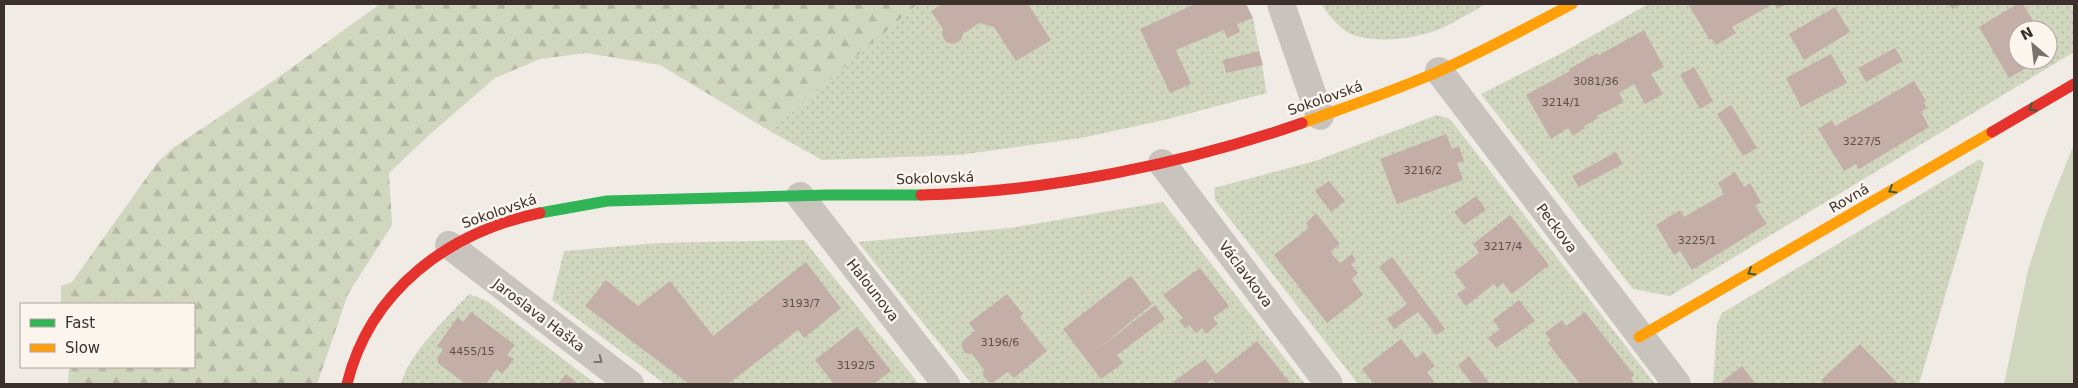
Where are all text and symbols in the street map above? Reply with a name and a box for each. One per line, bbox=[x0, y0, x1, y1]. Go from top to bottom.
north arrow bbox=[2008, 20, 2058, 70]
text: N bbox=[2018, 24, 2036, 43]
house number: 3081/36 bbox=[1573, 75, 1619, 88]
street label: Sokolovská bbox=[1285, 78, 1365, 118]
house number: 3214/1 bbox=[1542, 96, 1580, 109]
one-way arrow bbox=[2029, 102, 2038, 112]
house number: 3227/5 bbox=[1843, 135, 1881, 148]
house number: 3216/2 bbox=[1404, 164, 1442, 177]
street label: Sokolovská bbox=[896, 169, 974, 187]
street label: Rovná bbox=[1826, 180, 1872, 216]
one-way arrow bbox=[1888, 184, 1897, 194]
street label: Sokolovská bbox=[459, 191, 539, 231]
street label: Peckova bbox=[1533, 200, 1581, 256]
house number: 3225/1 bbox=[1678, 234, 1716, 247]
street label: Václavkova bbox=[1216, 238, 1276, 310]
house number: 3217/4 bbox=[1484, 240, 1522, 253]
street label: Halounova bbox=[844, 256, 902, 324]
one-way arrow bbox=[1748, 266, 1757, 276]
street label: Jaroslava Haška bbox=[489, 275, 588, 355]
house number: 3193/7 bbox=[782, 297, 820, 310]
legend bbox=[20, 303, 195, 368]
text: Fast bbox=[65, 314, 95, 332]
house number: 3196/6 bbox=[981, 336, 1019, 349]
text: Slow bbox=[65, 339, 100, 357]
house number: 4455/15 bbox=[449, 345, 495, 358]
one-way arrow bbox=[593, 354, 602, 363]
house number: 3192/5 bbox=[837, 359, 875, 372]

